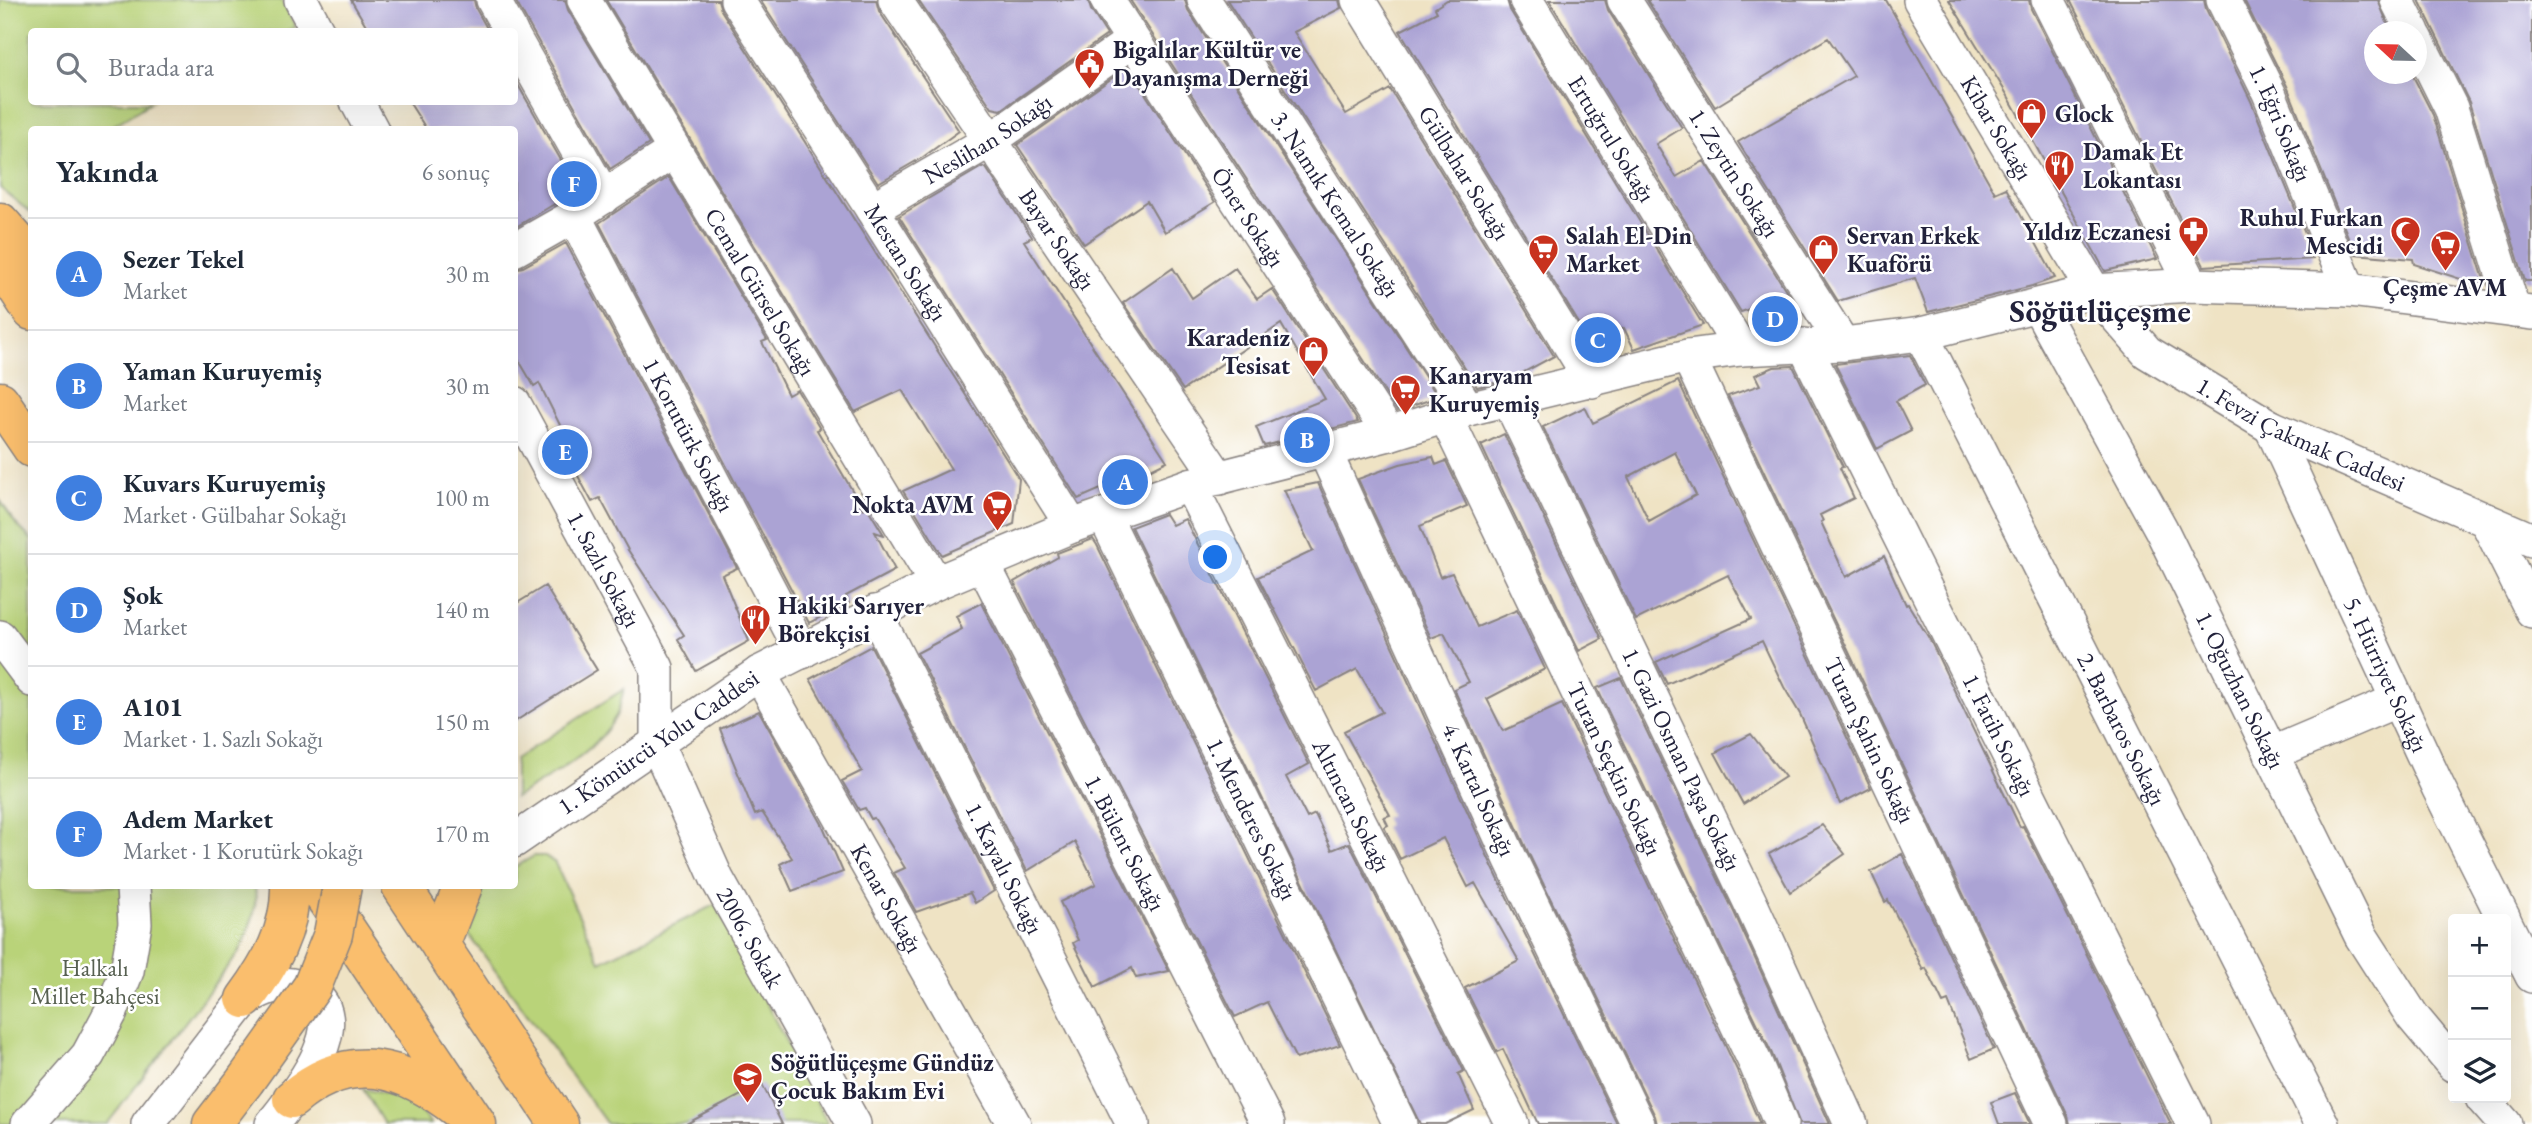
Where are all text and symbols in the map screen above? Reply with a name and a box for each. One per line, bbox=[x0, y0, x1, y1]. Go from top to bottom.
north arrow bbox=[2364, 21, 2427, 84]
search box bbox=[28, 28, 518, 105]
place label: Bigalılar Kültür ve Dayanışma Derneği bbox=[1113, 34, 1309, 94]
public building icon: Bigalılar Kültür ve Dayanışma Derneği bbox=[1073, 47, 1107, 91]
icon: search bbox=[52, 48, 90, 86]
text: Burada ara bbox=[108, 50, 214, 84]
street label: 1. Eğri Sokağı bbox=[2242, 59, 2319, 186]
street label: Ertuğrul Sokağı bbox=[1561, 69, 1663, 208]
street label: Kibar Sokağı bbox=[1954, 70, 2040, 186]
street label: Neslihan Sokağı bbox=[917, 86, 1058, 191]
shop icon: Glock bbox=[2015, 97, 2049, 141]
place label: Glock bbox=[2055, 98, 2114, 129]
street label: Gülbahar Sokağı bbox=[1412, 100, 1518, 246]
street label: 1. Zeytin Sokağı bbox=[1682, 102, 1787, 243]
street label: 3. Namık Kemal Sokağı bbox=[1265, 105, 1408, 303]
place label: Damak Et Lokantası bbox=[2083, 136, 2183, 195]
restaurant icon: Damak Et Lokantası bbox=[2043, 149, 2077, 193]
text: Yakında bbox=[56, 152, 158, 191]
text: 6 sonuç bbox=[422, 157, 490, 187]
pin: F bbox=[551, 158, 597, 210]
street label: Öner Sokağı bbox=[1205, 161, 1292, 273]
street label: Bayar Sokağı bbox=[1012, 182, 1103, 296]
street label: Mestan Sokağı bbox=[858, 198, 955, 327]
street label: Cemal Gürsel Sokağı bbox=[698, 202, 823, 382]
place label: Ruhul Furkan Mescidi bbox=[2240, 202, 2383, 261]
pharmacy icon: Yıldız Eczanesi bbox=[2177, 215, 2211, 259]
mosque icon: Ruhul Furkan Mescidi bbox=[2389, 215, 2423, 259]
place label: Yıldız Eczanesi bbox=[2023, 216, 2171, 247]
place label: Salah El-Din Market bbox=[1566, 220, 1693, 279]
place label: Servan Erkek Kuaförü bbox=[1847, 220, 1980, 279]
supermarket icon: Çeşme AVM bbox=[2428, 229, 2462, 273]
supermarket icon: Salah El-Din Market bbox=[1526, 233, 1560, 277]
shop icon: Servan Erkek Kuaförü bbox=[1807, 233, 1841, 277]
text: Sezer Tekel bbox=[123, 242, 244, 276]
text: A bbox=[71, 259, 87, 289]
text: 30 m bbox=[445, 259, 490, 289]
place label: Çeşme AVM bbox=[2383, 272, 2507, 304]
text: Market bbox=[123, 276, 187, 306]
district label: Söğütlüçeşme bbox=[2009, 290, 2191, 332]
pin: D bbox=[1752, 293, 1798, 345]
pin: C bbox=[1575, 314, 1621, 366]
place label: Karadeniz Tesisat bbox=[1187, 322, 1291, 381]
shop icon: Karadeniz Tesisat bbox=[1296, 335, 1330, 379]
street label: 1 Korutürk Sokağı bbox=[636, 352, 742, 517]
text: Yaman Kuruyemiş bbox=[123, 354, 322, 388]
place label: Kanaryam Kuruyemiş bbox=[1429, 360, 1539, 420]
street label: 1. Fevzi Çakmak Caddesi bbox=[2191, 370, 2410, 498]
text: B bbox=[72, 371, 86, 401]
text: 30 m bbox=[445, 371, 490, 401]
supermarket icon: Kanaryam Kuruyemiş bbox=[1389, 373, 1423, 417]
text: Market bbox=[123, 388, 187, 418]
pin: B bbox=[1284, 414, 1330, 466]
pin: E bbox=[542, 426, 588, 478]
pin: A bbox=[1102, 456, 1148, 508]
text: Kuvars Kuruyemiş bbox=[123, 466, 326, 500]
text: C bbox=[71, 483, 87, 513]
text: 100 m bbox=[434, 483, 490, 513]
supermarket icon: Nokta AVM bbox=[980, 488, 1014, 532]
place label: Nokta AVM bbox=[852, 489, 974, 520]
text: Market · Gülbahar Sokağı bbox=[123, 500, 347, 530]
street label: 1. Sazlı Sokağı bbox=[560, 506, 648, 633]
your location bbox=[1198, 540, 1232, 574]
text: Şok bbox=[123, 578, 163, 612]
place label: Hakiki Sarıyer Börekçisi bbox=[778, 590, 924, 649]
street label: 5. Hürriyet Sokağı bbox=[2337, 592, 2436, 757]
text: D bbox=[70, 595, 88, 625]
text: 140 m bbox=[434, 595, 490, 625]
restaurant icon: Hakiki Sarıyer Börekçisi bbox=[738, 603, 772, 647]
street label: 1. Oğuzhan Sokağı bbox=[2189, 606, 2292, 774]
text: Market bbox=[123, 612, 187, 642]
street label: 1. Gazi Osman Paşa Sokağı bbox=[1615, 643, 1749, 876]
street label: 2. Barbaros Sokağı bbox=[2070, 647, 2174, 811]
street label: Turan Şahin Sokağı bbox=[1818, 652, 1923, 828]
street label: 1. Kömürcü Yolu Caddesi bbox=[552, 662, 765, 821]
street label: 1. Fatih Sokağı bbox=[1956, 668, 2043, 802]
street label: Turan Seçkin Sokağı bbox=[1560, 677, 1670, 860]
text: A101 bbox=[123, 690, 183, 724]
text: E bbox=[72, 707, 86, 737]
text: 150 m bbox=[434, 707, 490, 737]
street label: 4. Kartal Sokağı bbox=[1435, 718, 1523, 861]
text: Market · 1. Sazlı Sokağı bbox=[123, 724, 323, 754]
street label: 1. Menderes Sokağı bbox=[1200, 733, 1305, 905]
street label: Altıncan Sokağı bbox=[1305, 733, 1398, 877]
street label: 1. Bülent Sokağı bbox=[1078, 769, 1173, 916]
street label: 1. Kayalı Sokağı bbox=[958, 797, 1051, 939]
text: Adem Market bbox=[123, 802, 273, 836]
text: F bbox=[73, 819, 85, 849]
text: 170 m bbox=[434, 819, 490, 849]
text: Market · 1 Korutürk Sokağı bbox=[123, 836, 363, 866]
street label: Kenar Sokağı bbox=[844, 838, 930, 958]
street label: 2006. Sokak bbox=[710, 881, 791, 994]
map controls bbox=[2448, 914, 2511, 1103]
button: + bbox=[2448, 914, 2511, 977]
park label: Halkalı Millet Bahçesi bbox=[30, 952, 160, 1011]
button: − bbox=[2448, 977, 2511, 1040]
button: layers bbox=[2448, 1040, 2511, 1103]
place label: Söğütlüçeşme Gündüz Çocuk Bakım Evi bbox=[771, 1047, 994, 1107]
school or university icon: Söğütlüçeşme Gündüz Çocuk Bakım Evi bbox=[731, 1060, 765, 1104]

